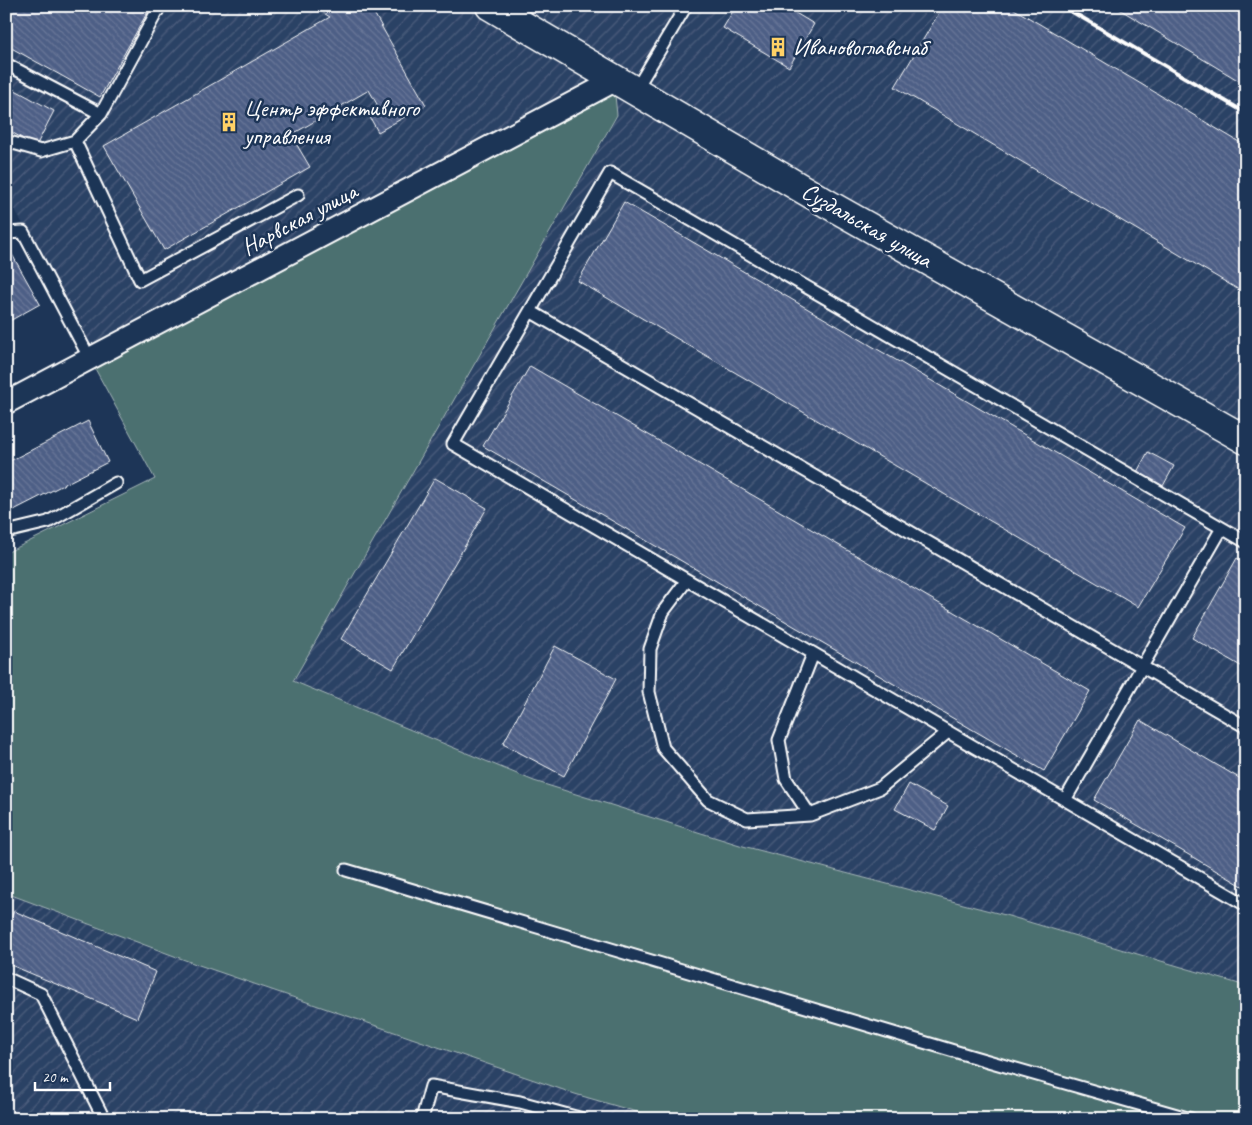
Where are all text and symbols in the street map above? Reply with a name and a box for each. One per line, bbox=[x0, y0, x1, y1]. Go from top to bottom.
place label: Ивановоглавснаб bbox=[793, 32, 931, 62]
building icon: Ивановоглавснаб bbox=[767, 36, 789, 58]
place label: Центр эффективного управления bbox=[242, 93, 421, 151]
building icon: Центр эффективного управления bbox=[218, 111, 240, 133]
street label: Нарвская улица bbox=[236, 175, 364, 262]
street label: Суздальская улица bbox=[796, 176, 939, 276]
scale bar bbox=[35, 1060, 110, 1092]
text: 20 m bbox=[42, 1068, 69, 1087]

